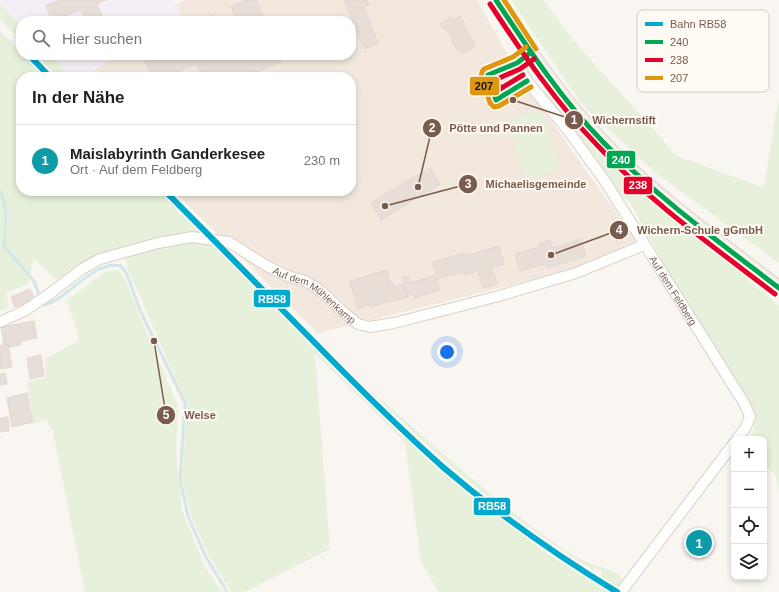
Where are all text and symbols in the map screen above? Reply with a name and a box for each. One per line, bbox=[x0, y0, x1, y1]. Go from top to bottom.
legend bbox=[637, 10, 769, 92]
search box bbox=[16, 16, 356, 60]
text: Bahn RB58 bbox=[670, 18, 726, 30]
icon: search bbox=[30, 27, 52, 49]
text: Hier suchen bbox=[62, 30, 142, 47]
text: 240 bbox=[670, 36, 688, 48]
text: 238 bbox=[670, 54, 688, 66]
text: 207 bbox=[670, 72, 688, 84]
line badge: 207 bbox=[469, 76, 500, 96]
text: 207 bbox=[475, 80, 493, 92]
text: In der Nähe bbox=[32, 88, 125, 107]
callout: Wichernstift bbox=[564, 108, 663, 131]
text: 1 bbox=[571, 113, 578, 127]
text: Wichernstift bbox=[592, 114, 656, 126]
callout: Pötte und Pannen bbox=[422, 117, 551, 140]
text: 2 bbox=[429, 121, 436, 135]
text: Pötte und Pannen bbox=[449, 122, 543, 134]
text: Maislabyrinth Ganderkesee bbox=[70, 145, 265, 162]
line badge: 240 bbox=[606, 150, 636, 169]
text: 1 bbox=[41, 153, 49, 168]
text: 230 m bbox=[304, 153, 340, 168]
text: 240 bbox=[612, 154, 630, 166]
text: Ort · Auf dem Feldberg bbox=[70, 162, 202, 177]
callout: Michaelisgemeinde bbox=[458, 172, 594, 195]
line badge: 238 bbox=[623, 176, 653, 195]
text: 3 bbox=[465, 177, 472, 191]
text: Michaelisgemeinde bbox=[486, 178, 586, 190]
text: 238 bbox=[629, 179, 647, 191]
callout: Wichern-Schule gGmbH bbox=[609, 218, 771, 241]
text: 4 bbox=[616, 223, 623, 237]
text: Wichern-Schule gGmbH bbox=[637, 224, 763, 236]
street label: Auf dem Feldberg bbox=[648, 254, 699, 327]
street label: Auf dem Mühlenkamp bbox=[271, 265, 358, 326]
line badge: RB58 bbox=[253, 289, 291, 308]
text: RB58 bbox=[258, 293, 286, 305]
your location bbox=[437, 342, 457, 362]
callout: Welse bbox=[156, 404, 224, 427]
text: 5 bbox=[163, 408, 170, 422]
text: Welse bbox=[184, 409, 216, 421]
map controls bbox=[731, 436, 767, 580]
button: + bbox=[731, 436, 767, 472]
button: − bbox=[731, 472, 767, 508]
line badge: RB58 bbox=[473, 497, 511, 516]
text: RB58 bbox=[478, 500, 506, 512]
button: locate bbox=[731, 508, 767, 544]
pin: 1 bbox=[686, 528, 712, 558]
button: layers bbox=[731, 544, 767, 580]

